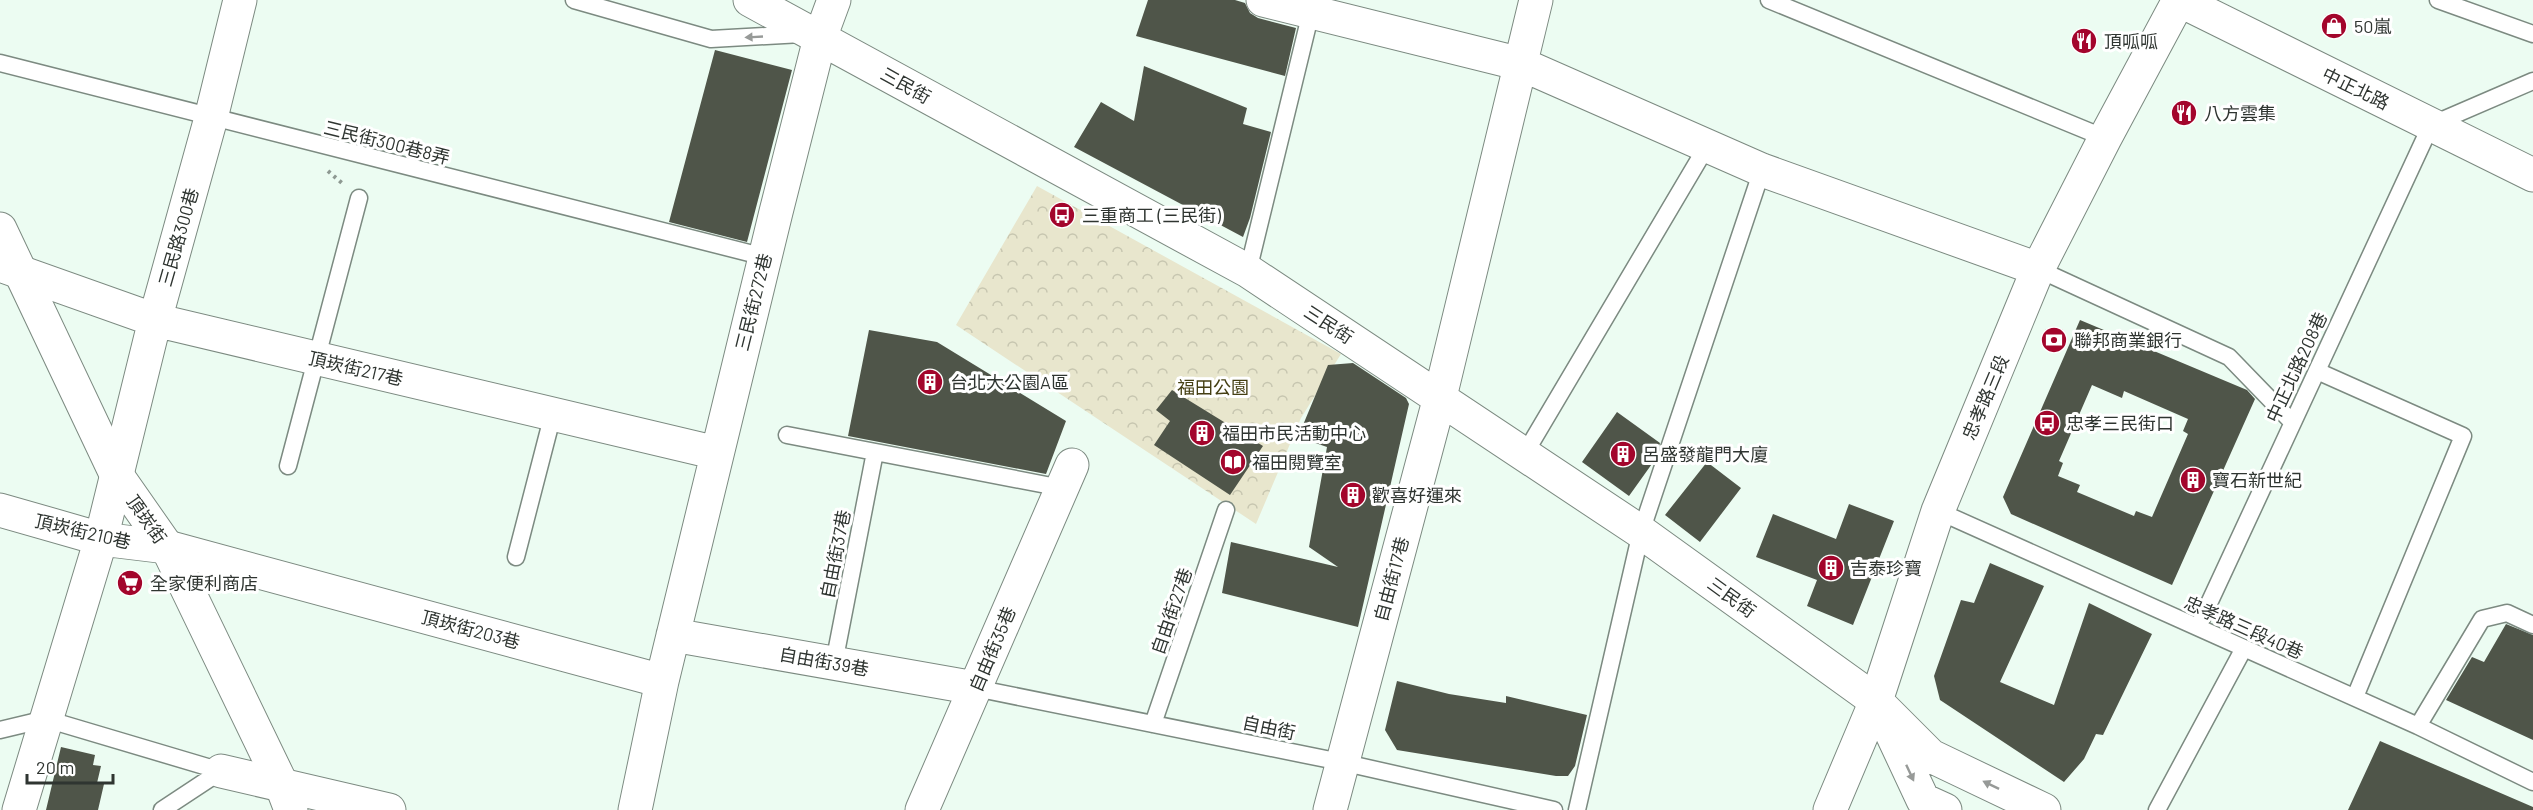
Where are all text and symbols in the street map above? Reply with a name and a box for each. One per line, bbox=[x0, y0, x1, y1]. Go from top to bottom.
shop icon: 50嵐 bbox=[2319, 11, 2349, 41]
place label: 50嵐 bbox=[2354, 15, 2391, 37]
restaurant icon: 頂呱呱 bbox=[2069, 26, 2099, 56]
place label: 頂呱呱 bbox=[2104, 30, 2158, 52]
one-way arrow bbox=[744, 32, 763, 42]
street label: 三民街 bbox=[877, 62, 935, 108]
street label: 中正北路 bbox=[2319, 62, 2393, 114]
restaurant icon: 八方雲集 bbox=[2169, 98, 2199, 128]
place label: 八方雲集 bbox=[2204, 102, 2276, 124]
street label: 三民街300巷8弄 bbox=[322, 116, 452, 168]
street label: 三民路300巷 bbox=[153, 185, 203, 289]
bus stop icon: 三重商工 (三民街) bbox=[1047, 200, 1077, 230]
place label: 三重商工 (三民街) bbox=[1082, 204, 1221, 226]
street label: 三民街272巷 bbox=[730, 251, 776, 353]
street label: 三民街 bbox=[1300, 300, 1358, 348]
street label: 中正北路208巷 bbox=[2261, 308, 2331, 426]
bank icon: 聯邦商業銀行 bbox=[2039, 325, 2069, 355]
place label: 聯邦商業銀行 bbox=[2074, 329, 2182, 351]
street label: 頂崁街217巷 bbox=[307, 346, 405, 390]
street label: 忠孝路三段 bbox=[1957, 351, 2013, 443]
building icon: 台北大公園A區 bbox=[915, 367, 945, 397]
place label: 台北大公園A區 bbox=[950, 371, 1069, 393]
park label: 福田公園 bbox=[1177, 376, 1249, 398]
bus stop icon: 忠孝三民街口 bbox=[2032, 408, 2062, 438]
place label: 忠孝三民街口 bbox=[2066, 412, 2174, 434]
building icon: 福田市民活動中心 bbox=[1187, 418, 1217, 448]
place label: 福田市民活動中心 bbox=[1222, 422, 1366, 444]
building icon: 呂盛發龍門大廈 bbox=[1608, 439, 1638, 469]
place label: 呂盛發龍門大廈 bbox=[1642, 443, 1768, 465]
library icon: 福田閱覽室 bbox=[1218, 447, 1248, 477]
place label: 福田閱覽室 bbox=[1252, 451, 1342, 473]
building icon: 寶石新世紀 bbox=[2178, 465, 2208, 495]
place label: 寶石新世紀 bbox=[2212, 469, 2302, 491]
building icon: 歡喜好運來 bbox=[1338, 480, 1368, 510]
place label: 歡喜好運來 bbox=[1372, 484, 1462, 506]
street label: 頂崁街 bbox=[123, 491, 171, 547]
street label: 自由街37巷 bbox=[816, 508, 854, 600]
street label: 頂崁街210巷 bbox=[33, 509, 133, 553]
street label: 自由街17巷 bbox=[1369, 534, 1413, 624]
building icon: 吉泰珍寶 bbox=[1816, 553, 1846, 583]
place label: 吉泰珍寶 bbox=[1850, 557, 1922, 579]
street label: 自由街27巷 bbox=[1146, 565, 1196, 657]
supermarket icon: 全家便利商店 bbox=[115, 568, 145, 598]
place label: 全家便利商店 bbox=[150, 572, 258, 594]
street label: 三民街 bbox=[1704, 572, 1760, 622]
street label: 忠孝路三段40巷 bbox=[2181, 591, 2307, 663]
street label: 自由街35巷 bbox=[964, 603, 1020, 695]
street label: 頂崁街203巷 bbox=[419, 605, 523, 653]
street label: 自由街39巷 bbox=[777, 642, 871, 680]
street label: 自由街 bbox=[1240, 711, 1298, 743]
scale bar bbox=[27, 747, 112, 785]
text: 20 m bbox=[36, 756, 74, 778]
one-way arrow bbox=[1906, 764, 1915, 781]
one-way arrow bbox=[1983, 780, 2000, 789]

